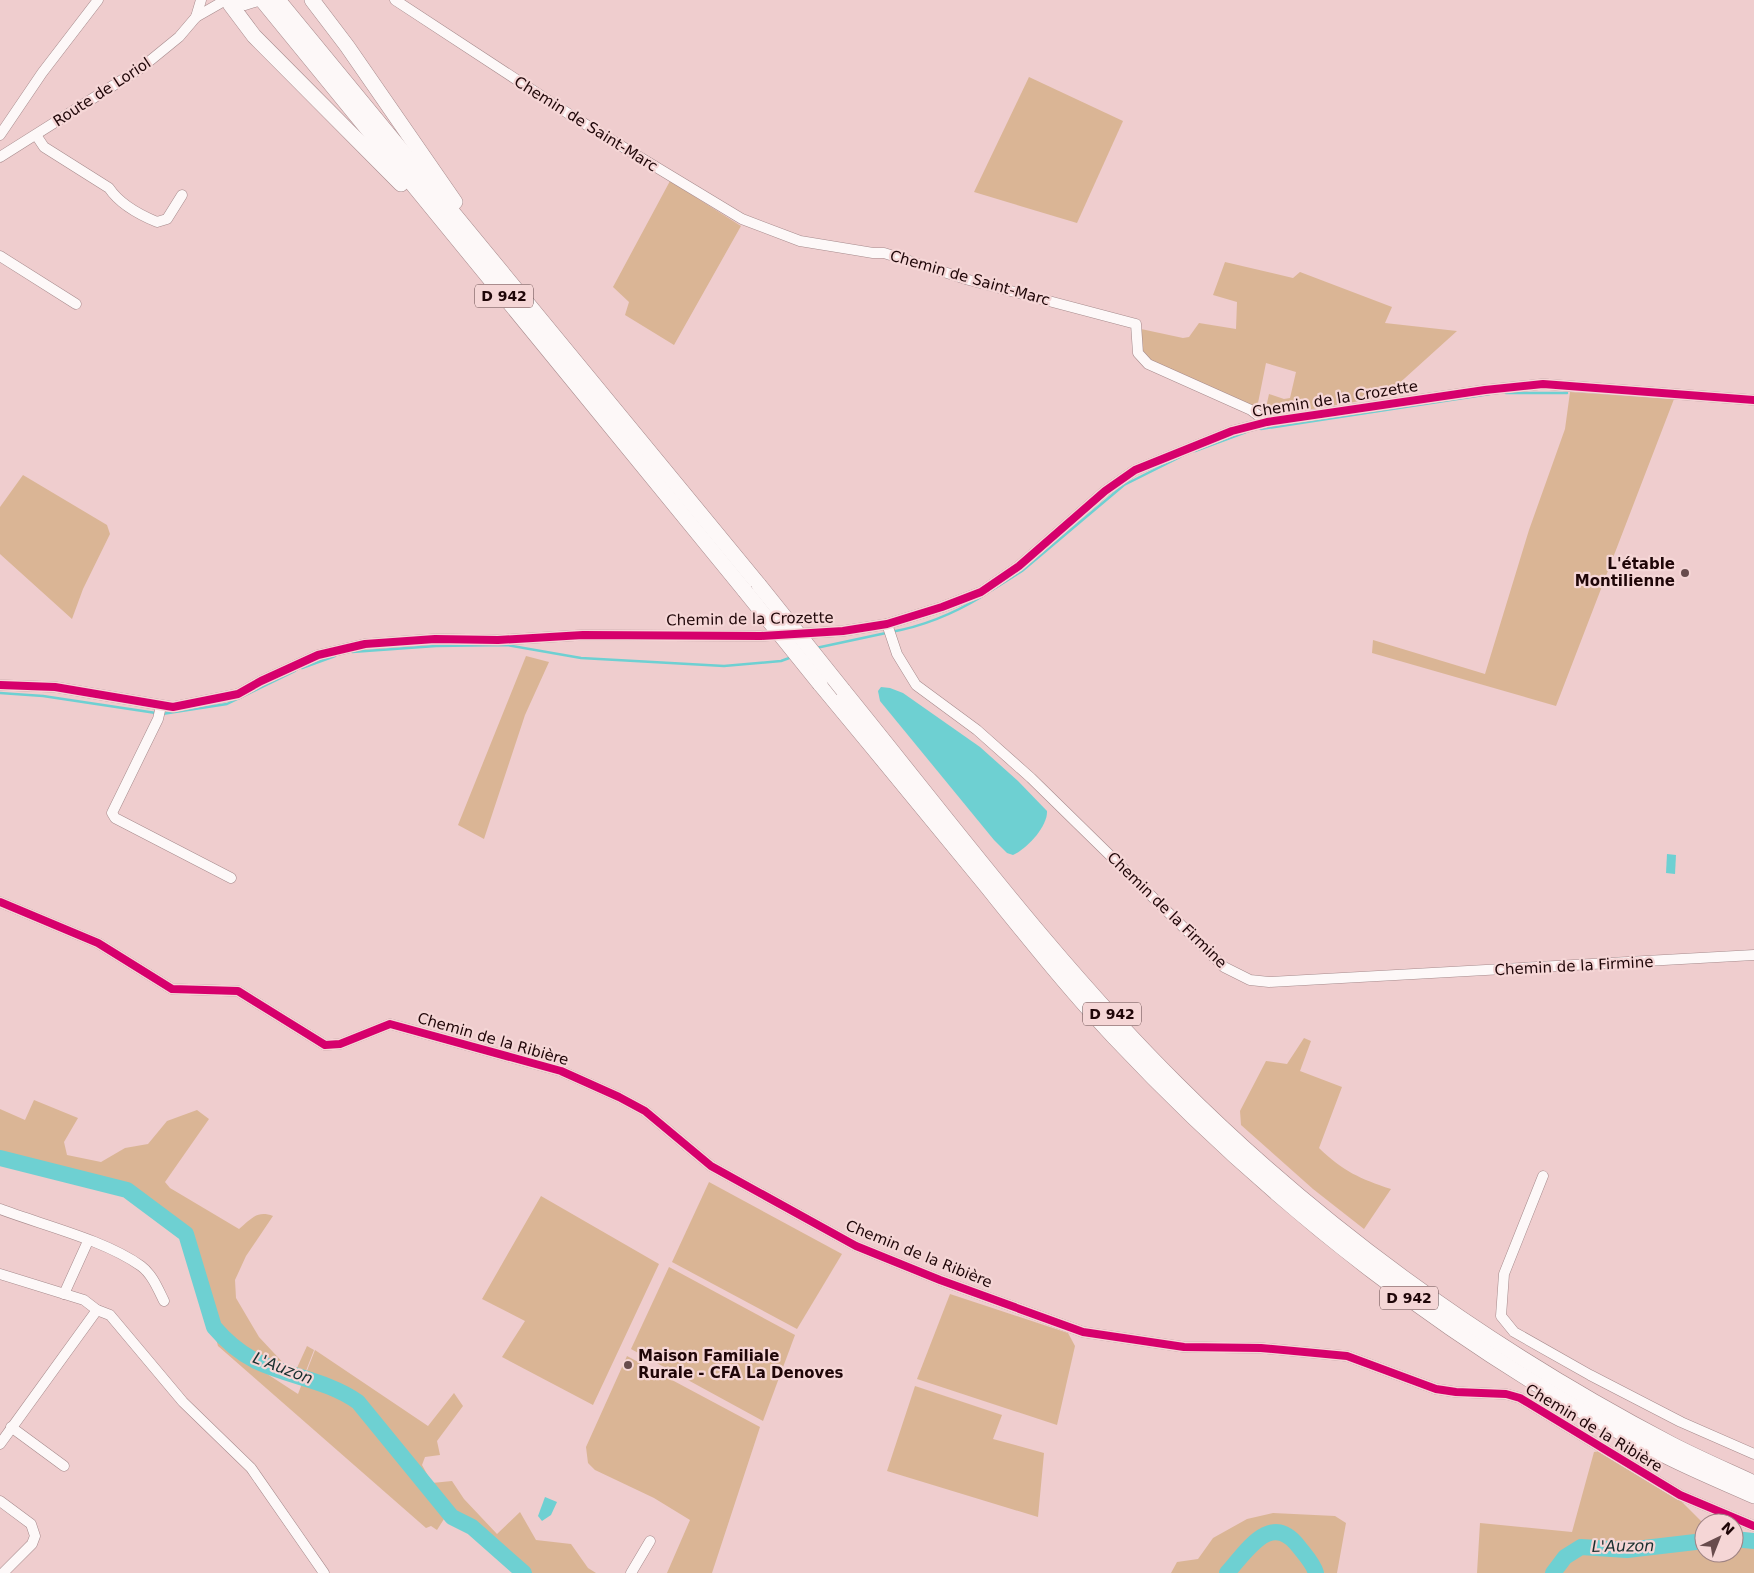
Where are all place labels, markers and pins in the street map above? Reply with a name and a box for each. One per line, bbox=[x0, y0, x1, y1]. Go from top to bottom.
place label: L'étable Montilienne bbox=[1575, 555, 1675, 590]
marker: L'étable Montilienne bbox=[1679, 567, 1691, 579]
place label: Maison Familiale Rurale - CFA La Denoves bbox=[638, 1347, 844, 1382]
marker: Maison Familiale Rurale - CFA La Denoves bbox=[622, 1359, 634, 1371]

